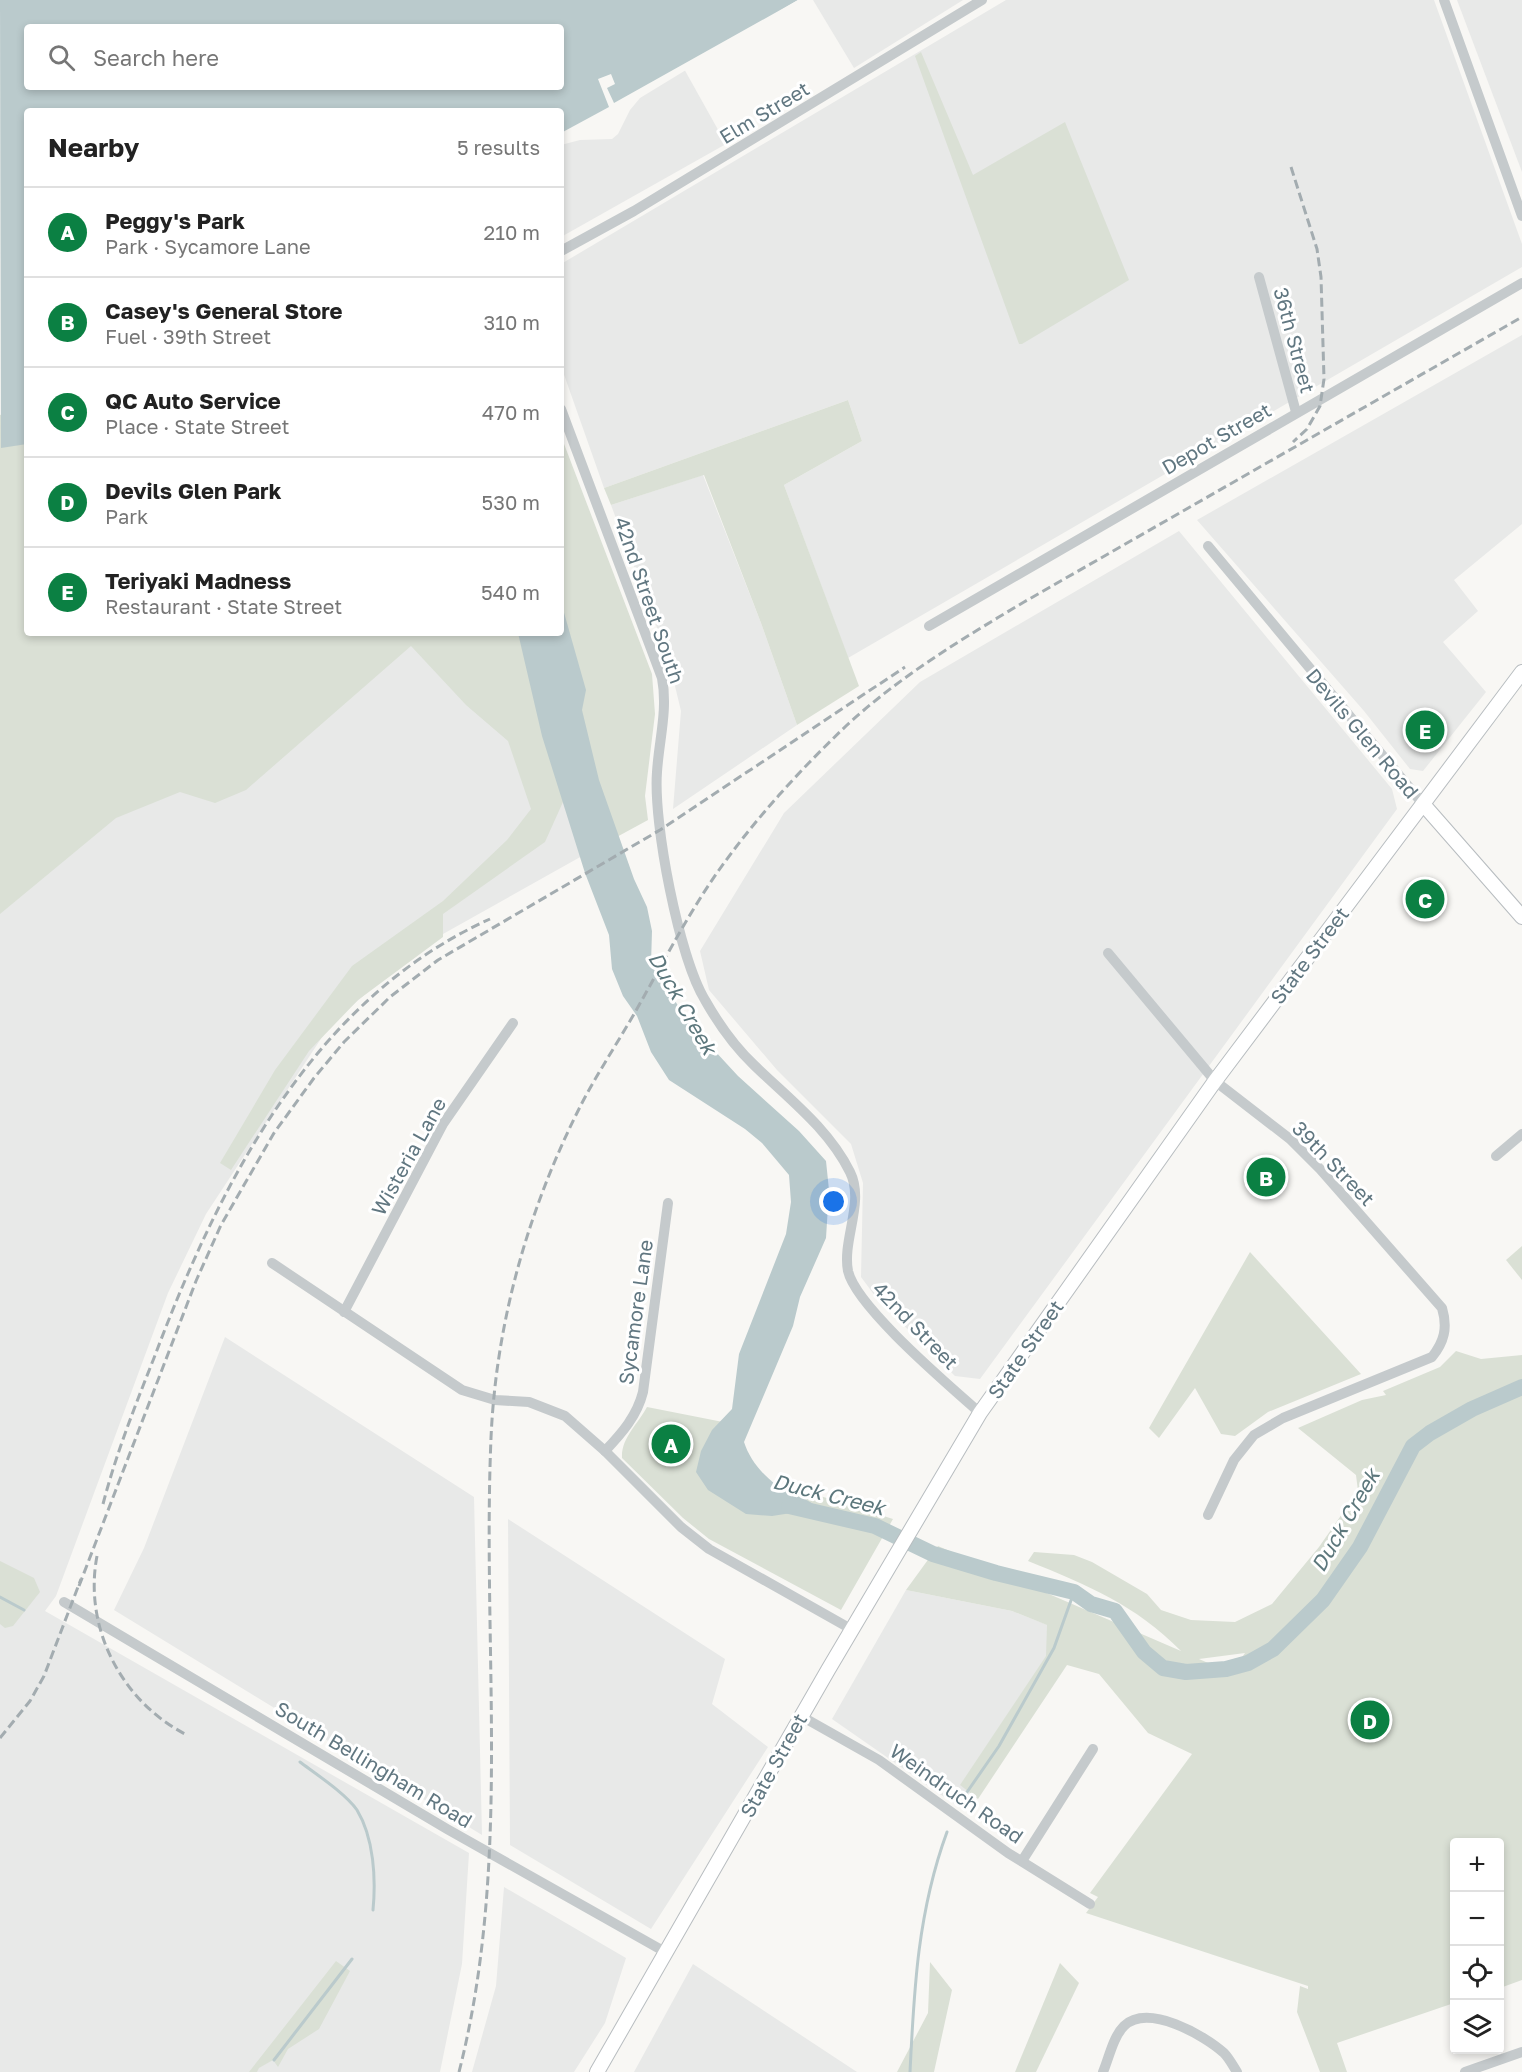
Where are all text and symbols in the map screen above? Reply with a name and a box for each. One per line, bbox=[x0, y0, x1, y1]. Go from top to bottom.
search box bbox=[24, 24, 564, 90]
icon: search bbox=[45, 41, 78, 74]
text: Search here bbox=[93, 44, 219, 71]
street label: Elm Street bbox=[715, 76, 813, 148]
text: Nearby bbox=[48, 132, 139, 163]
text: 5 results bbox=[457, 135, 540, 159]
text: Peggy's Park bbox=[105, 207, 245, 234]
text: A bbox=[60, 220, 75, 244]
text: 210 m bbox=[484, 220, 540, 244]
text: Park · Sycamore Lane bbox=[105, 234, 311, 258]
street label: 36th Street bbox=[1269, 285, 1321, 395]
text: Casey's General Store bbox=[105, 297, 342, 324]
text: B bbox=[60, 310, 75, 334]
text: 310 m bbox=[484, 310, 540, 334]
text: Fuel · 39th Street bbox=[105, 324, 271, 348]
text: QC Auto Service bbox=[105, 387, 281, 414]
street label: Depot Street bbox=[1157, 397, 1275, 479]
text: C bbox=[60, 400, 75, 424]
text: 470 m bbox=[482, 400, 540, 424]
text: Place · State Street bbox=[105, 414, 290, 438]
text: Devils Glen Park bbox=[105, 477, 281, 504]
text: D bbox=[60, 490, 75, 514]
text: 530 m bbox=[482, 490, 540, 514]
text: Park bbox=[105, 504, 148, 528]
street label: 42nd Street South bbox=[610, 513, 690, 687]
text: Teriyaki Madness bbox=[105, 567, 291, 594]
text: E bbox=[61, 580, 74, 604]
text: 540 m bbox=[481, 580, 540, 604]
text: Restaurant · State Street bbox=[105, 594, 342, 618]
street label: Devils Glen Road bbox=[1302, 663, 1424, 803]
pin: E bbox=[1406, 708, 1444, 752]
pin: C bbox=[1406, 876, 1444, 922]
street label: State Street bbox=[1265, 902, 1353, 1008]
water label: Duck Creek bbox=[643, 947, 724, 1061]
street label: Wisteria Lane bbox=[366, 1093, 450, 1219]
street label: 39th Street bbox=[1288, 1116, 1380, 1210]
pin: B bbox=[1246, 1154, 1286, 1200]
your location bbox=[819, 1187, 848, 1216]
street label: Sycamore Lane bbox=[613, 1238, 657, 1386]
street label: 42nd Street bbox=[868, 1276, 964, 1374]
street label: State Street bbox=[982, 1295, 1068, 1403]
pin: A bbox=[652, 1422, 690, 1466]
water label: Duck Creek bbox=[1305, 1462, 1386, 1576]
water label: Duck Creek bbox=[770, 1468, 890, 1521]
street label: South Bellingham Road bbox=[271, 1696, 477, 1832]
pin: D bbox=[1350, 1698, 1390, 1742]
street label: State Street bbox=[735, 1709, 811, 1821]
street label: Weindruch Road bbox=[886, 1738, 1028, 1848]
map controls bbox=[1450, 1838, 1504, 2054]
button: + bbox=[1450, 1838, 1504, 1892]
button: − bbox=[1450, 1892, 1504, 1946]
button: locate bbox=[1450, 1946, 1504, 2000]
button: layers bbox=[1450, 2000, 1504, 2054]

